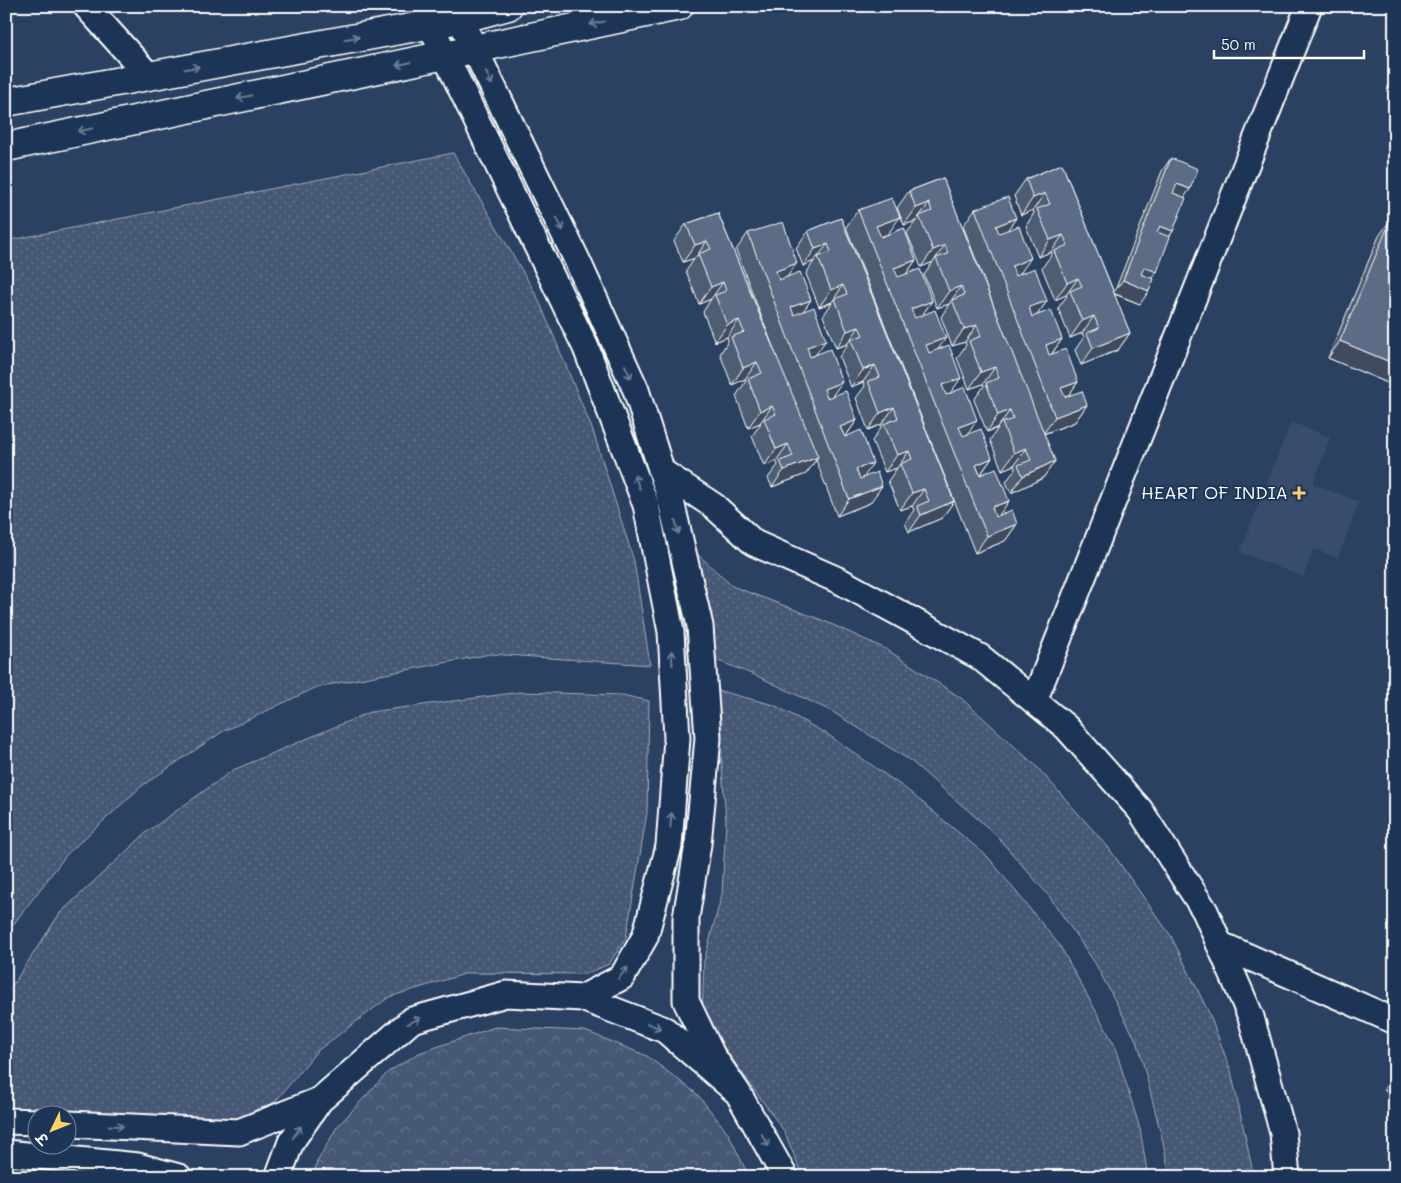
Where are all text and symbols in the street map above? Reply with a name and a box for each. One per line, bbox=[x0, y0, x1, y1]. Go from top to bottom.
one-way arrow bbox=[589, 19, 605, 29]
scale bar bbox=[1214, 28, 1364, 60]
one-way arrow bbox=[343, 33, 359, 43]
text: 50 m bbox=[1221, 34, 1256, 54]
one-way arrow bbox=[396, 60, 412, 69]
one-way arrow bbox=[184, 62, 200, 72]
one-way arrow bbox=[485, 70, 494, 85]
one-way arrow bbox=[237, 93, 253, 102]
one-way arrow bbox=[78, 126, 94, 135]
one-way arrow bbox=[555, 217, 565, 232]
one-way arrow bbox=[624, 364, 633, 379]
one-way arrow bbox=[632, 475, 641, 490]
place label: HEART OF INDIA bbox=[1141, 480, 1288, 504]
marker: HEART OF INDIA bbox=[1292, 486, 1306, 500]
one-way arrow bbox=[673, 518, 682, 534]
one-way arrow bbox=[668, 650, 677, 666]
one-way arrow bbox=[667, 812, 676, 828]
one-way arrow bbox=[617, 966, 628, 979]
one-way arrow bbox=[406, 1016, 421, 1026]
one-way arrow bbox=[646, 1022, 662, 1031]
north arrow bbox=[28, 1106, 78, 1156]
one-way arrow bbox=[108, 1121, 124, 1131]
one-way arrow bbox=[292, 1126, 302, 1140]
text: उ bbox=[31, 1128, 54, 1151]
one-way arrow bbox=[760, 1133, 770, 1148]

